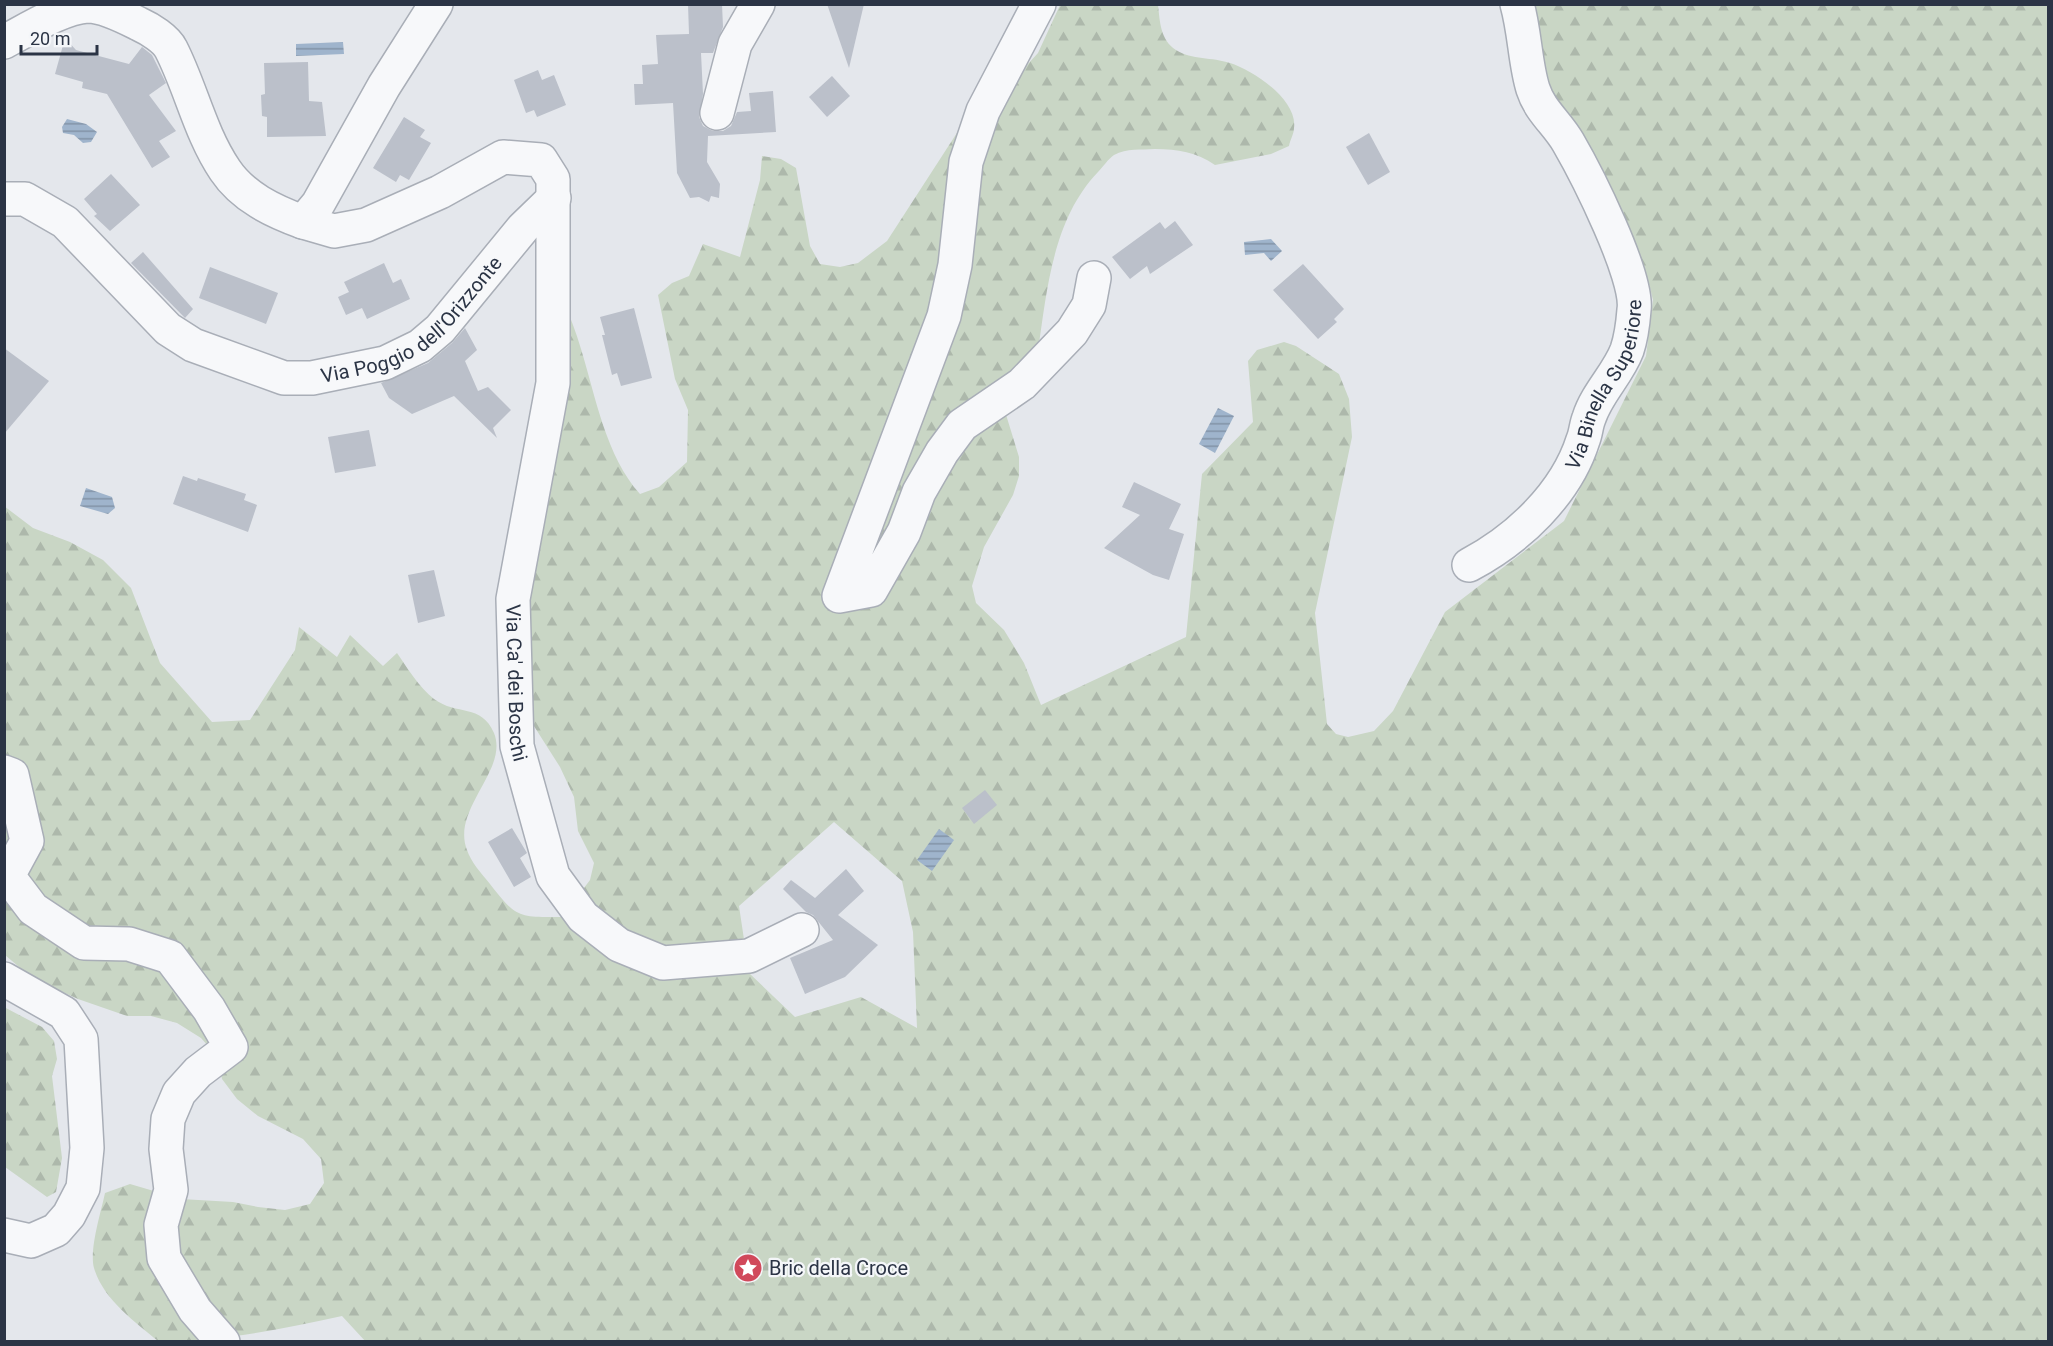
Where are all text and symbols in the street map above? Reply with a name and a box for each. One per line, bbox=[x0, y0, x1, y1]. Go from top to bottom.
scale bar bbox=[21, 18, 98, 56]
text: 20 m bbox=[30, 28, 70, 49]
street label: Via Poggio dell'Orizzonte bbox=[319, 251, 507, 388]
street label: Via Binella Superiore bbox=[1560, 299, 1646, 474]
street label: Via Ca' dei Boschi bbox=[501, 604, 533, 764]
place icon: Bric della Croce bbox=[732, 1252, 764, 1284]
place label: Bric della Croce bbox=[769, 1256, 908, 1280]

